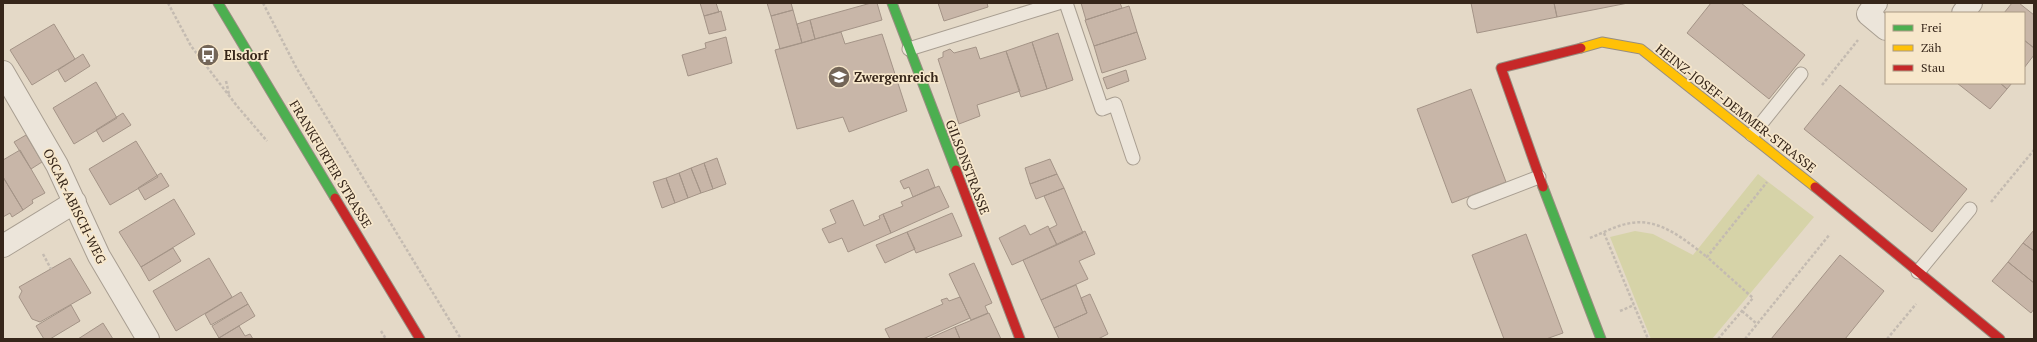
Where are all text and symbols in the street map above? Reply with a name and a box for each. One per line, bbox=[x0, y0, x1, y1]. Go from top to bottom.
legend bbox=[1885, 12, 2025, 84]
text: Frei bbox=[1921, 20, 1942, 35]
street label: HEINZ-JOSEF-DEMMER-STRASSE bbox=[1652, 40, 1820, 176]
text: Zäh bbox=[1921, 40, 1941, 55]
bus stop icon: Elsdorf bbox=[195, 42, 221, 68]
place label: Elsdorf bbox=[224, 46, 269, 64]
text: Stau bbox=[1921, 60, 1945, 75]
school or university icon: Zwergenreich bbox=[826, 64, 852, 90]
place label: Zwergenreich bbox=[854, 68, 939, 86]
street label: FRANKFURTER STRASSE bbox=[286, 97, 376, 231]
street label: GILSONSTRASSE bbox=[942, 117, 994, 217]
street label: OSCAR-ABISCH-WEG bbox=[39, 145, 111, 267]

